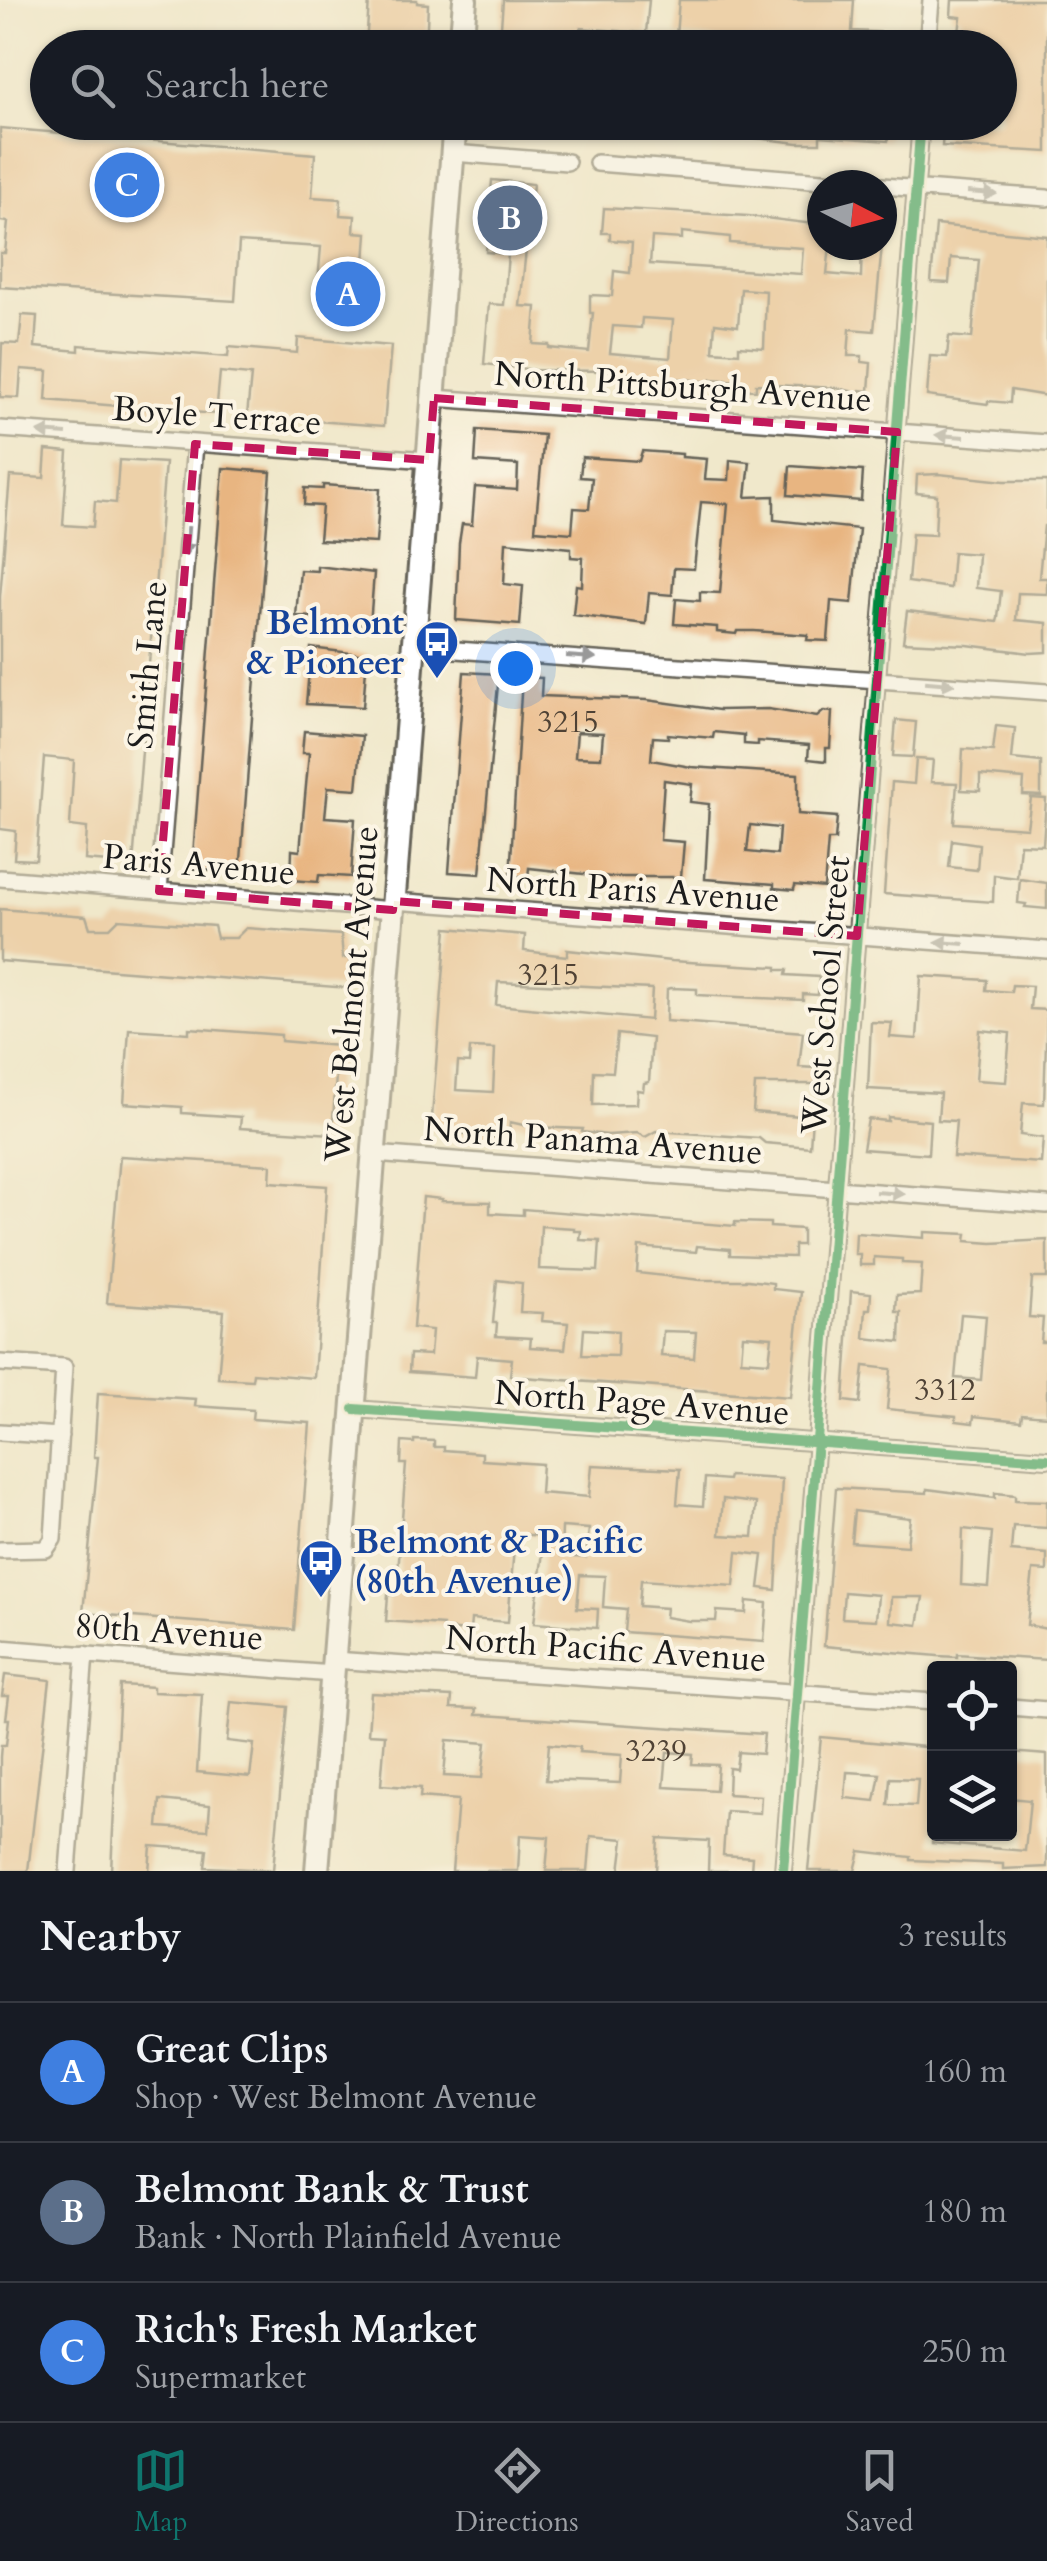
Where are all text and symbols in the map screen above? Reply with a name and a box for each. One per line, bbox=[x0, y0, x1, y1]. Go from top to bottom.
search box bbox=[30, 30, 1017, 140]
icon: search bbox=[65, 58, 120, 113]
text: Search here bbox=[145, 59, 329, 111]
pin: C bbox=[94, 148, 160, 222]
north arrow bbox=[807, 170, 897, 260]
pin: B bbox=[478, 180, 542, 256]
one-way arrow bbox=[966, 186, 998, 202]
pin: A bbox=[316, 256, 380, 332]
street label: North Pittsburgh Avenue bbox=[493, 350, 873, 424]
street label: Boyle Terrace bbox=[111, 385, 323, 447]
one-way arrow bbox=[36, 424, 68, 440]
one-way arrow bbox=[933, 428, 965, 444]
one-way arrow bbox=[179, 525, 195, 557]
street label: Smith Lane bbox=[117, 579, 179, 751]
place label: Belmont & Pioneer bbox=[247, 599, 405, 687]
bus stop icon: Belmont & Pioneer bbox=[414, 619, 460, 680]
your location bbox=[490, 643, 541, 694]
one-way arrow bbox=[566, 650, 598, 666]
one-way arrow bbox=[925, 676, 957, 692]
house number: 3215 bbox=[537, 702, 599, 743]
street label: West Belmont Avenue bbox=[313, 824, 391, 1165]
street label: Paris Avenue bbox=[101, 833, 297, 897]
street label: West School Street bbox=[790, 854, 862, 1138]
street label: North Paris Avenue bbox=[484, 856, 781, 924]
one-way arrow bbox=[933, 934, 965, 950]
house number: 3215 bbox=[517, 955, 579, 996]
street label: North Panama Avenue bbox=[422, 1105, 764, 1177]
one-way arrow bbox=[874, 1185, 906, 1201]
street label: North Page Avenue bbox=[493, 1369, 791, 1437]
house number: 3312 bbox=[914, 1370, 976, 1411]
place label: Belmont & Pacific (80th Avenue) bbox=[354, 1518, 643, 1606]
bus stop icon: Belmont & Pacific (80th Avenue) bbox=[298, 1538, 344, 1599]
street label: 80th Avenue bbox=[73, 1601, 265, 1663]
street label: North Pacific Avenue bbox=[444, 1614, 768, 1684]
map controls bbox=[927, 1661, 1017, 1841]
button: locate bbox=[927, 1661, 1017, 1751]
house number: 3239 bbox=[625, 1731, 687, 1772]
button: layers bbox=[927, 1751, 1017, 1841]
text: Nearby bbox=[40, 1908, 182, 1965]
text: 3 results bbox=[899, 1914, 1007, 1958]
text: Great Clips bbox=[135, 2024, 328, 2076]
text: A bbox=[60, 2050, 85, 2094]
text: 160 m bbox=[922, 2050, 1007, 2094]
text: Shop · West Belmont Avenue bbox=[135, 2076, 537, 2120]
text: Belmont Bank & Trust bbox=[135, 2164, 529, 2216]
text: B bbox=[61, 2190, 84, 2234]
text: 180 m bbox=[922, 2190, 1007, 2234]
text: Bank · North Plainfield Avenue bbox=[135, 2216, 562, 2260]
text: Rich's Fresh Market bbox=[135, 2304, 477, 2356]
text: C bbox=[60, 2330, 85, 2374]
text: 250 m bbox=[922, 2330, 1007, 2374]
text: Supermarket bbox=[135, 2356, 306, 2400]
tab: Map bbox=[133, 2443, 188, 2541]
tab: Directions bbox=[455, 2443, 579, 2541]
tab: Saved bbox=[846, 2443, 914, 2541]

